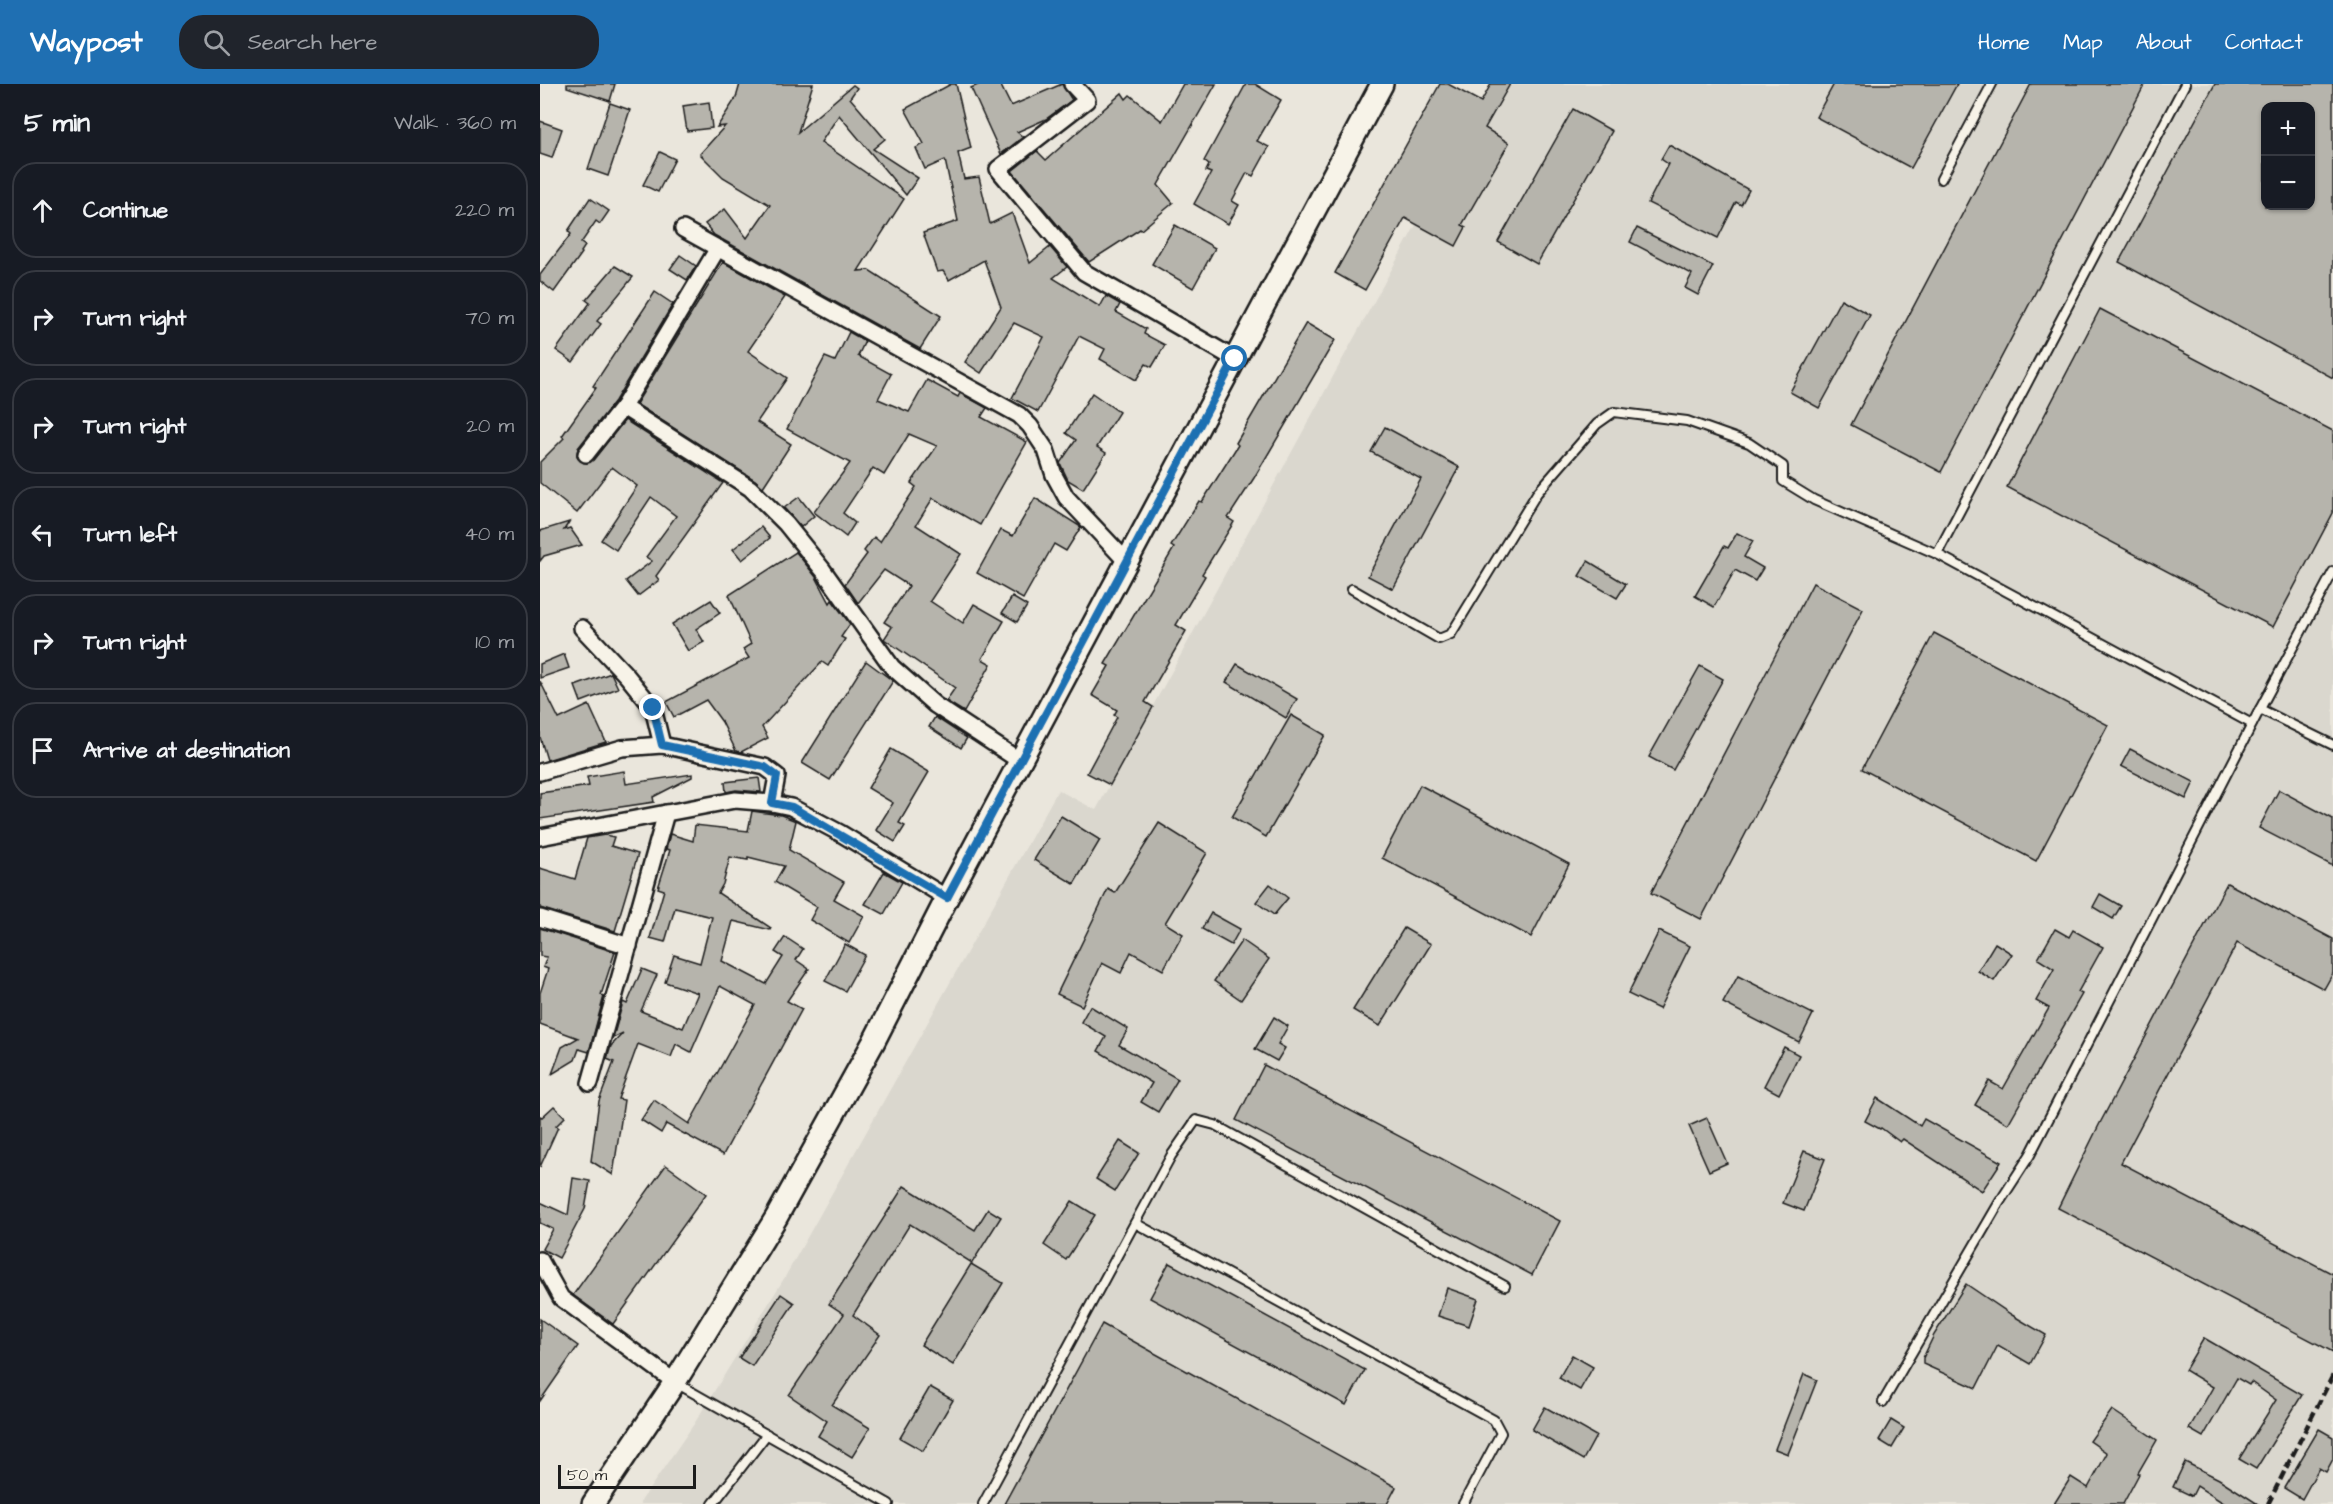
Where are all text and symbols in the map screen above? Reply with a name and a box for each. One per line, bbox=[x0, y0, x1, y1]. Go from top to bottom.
search box bbox=[179, 15, 599, 69]
text: Waypost bbox=[30, 23, 143, 62]
icon: search bbox=[200, 26, 233, 59]
text: Search here bbox=[248, 27, 378, 58]
text: Home bbox=[1978, 28, 2030, 57]
text: Map bbox=[2063, 28, 2103, 57]
text: About bbox=[2136, 28, 2192, 57]
text: Contact bbox=[2225, 28, 2303, 57]
map controls bbox=[2261, 102, 2315, 210]
button: + bbox=[2261, 102, 2315, 156]
text: 5 min bbox=[24, 105, 90, 141]
text: Walk · 360 m bbox=[394, 109, 516, 137]
button: − bbox=[2261, 156, 2315, 210]
icon: ahead bbox=[26, 194, 59, 227]
text: Continue bbox=[83, 195, 168, 226]
text: 220 m bbox=[455, 196, 514, 224]
icon: right bbox=[26, 302, 59, 335]
text: Turn right bbox=[83, 303, 186, 334]
text: 70 m bbox=[466, 304, 514, 332]
route start bbox=[1221, 345, 1247, 371]
icon: right bbox=[26, 410, 59, 443]
text: Turn right bbox=[83, 411, 186, 442]
text: 20 m bbox=[466, 412, 514, 440]
icon: left bbox=[26, 518, 59, 551]
text: Turn left bbox=[83, 519, 177, 550]
text: 40 m bbox=[464, 520, 514, 548]
icon: right bbox=[26, 626, 59, 659]
text: Turn right bbox=[83, 627, 186, 658]
text: 10 m bbox=[475, 628, 514, 656]
route end bbox=[639, 694, 665, 720]
icon: arrive bbox=[26, 734, 59, 767]
text: Arrive at destination bbox=[83, 735, 290, 766]
scale bar bbox=[558, 1462, 696, 1490]
text: 50 m bbox=[567, 1464, 607, 1486]

